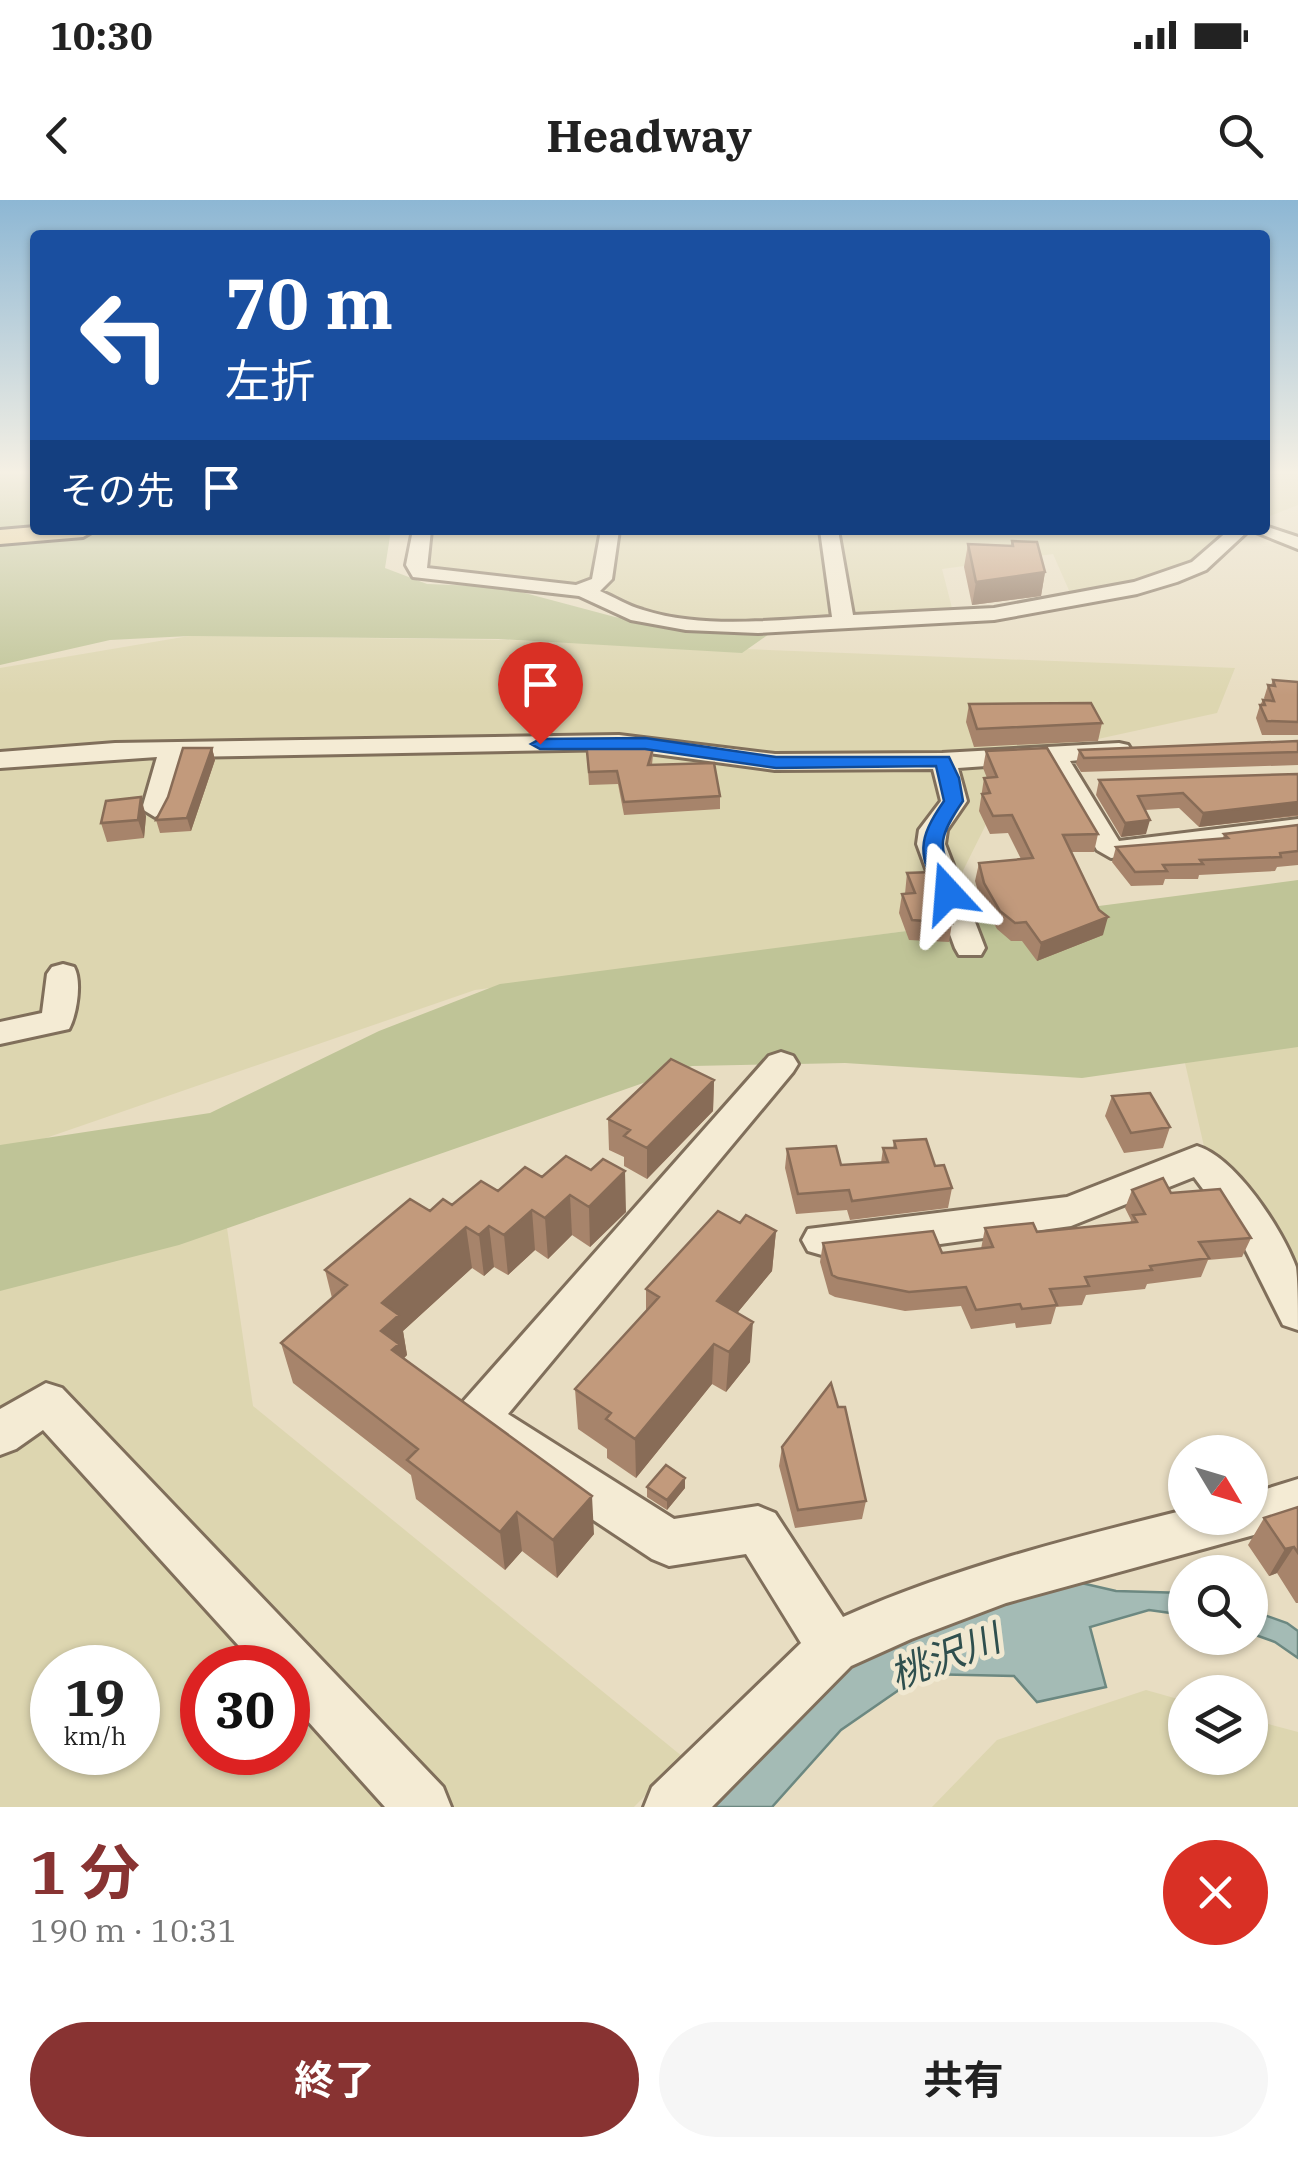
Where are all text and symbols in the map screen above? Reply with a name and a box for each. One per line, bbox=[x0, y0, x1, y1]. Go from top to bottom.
text: 10:30 bbox=[50, 11, 153, 60]
text: Headway bbox=[546, 106, 752, 164]
icon: back bbox=[30, 108, 85, 163]
icon: search bbox=[1213, 108, 1268, 163]
text: 70 m bbox=[225, 257, 393, 348]
icon: left bbox=[60, 270, 190, 400]
text: 左折 bbox=[225, 351, 315, 409]
icon: arrive bbox=[194, 460, 249, 515]
text: その先 bbox=[60, 465, 174, 514]
pin bbox=[498, 642, 583, 745]
icon: arrive bbox=[513, 657, 568, 712]
position arrow bbox=[896, 841, 1000, 945]
north arrow bbox=[1168, 1435, 1268, 1535]
map controls bbox=[1168, 1435, 1268, 1775]
button: search bbox=[1168, 1555, 1268, 1655]
water label: 桃沢川 bbox=[882, 1611, 1010, 1699]
speed limit sign: 30 bbox=[180, 1645, 310, 1775]
text: 19 bbox=[65, 1665, 125, 1730]
button: layers bbox=[1168, 1675, 1268, 1775]
text: km/h bbox=[63, 1719, 127, 1752]
text: 1 分 bbox=[30, 1832, 140, 1911]
button: close bbox=[1163, 1840, 1268, 1945]
text: 190 m · 10:31 bbox=[30, 1909, 237, 1951]
button: 終了 bbox=[30, 2022, 639, 2137]
button: 共有 bbox=[659, 2022, 1268, 2137]

